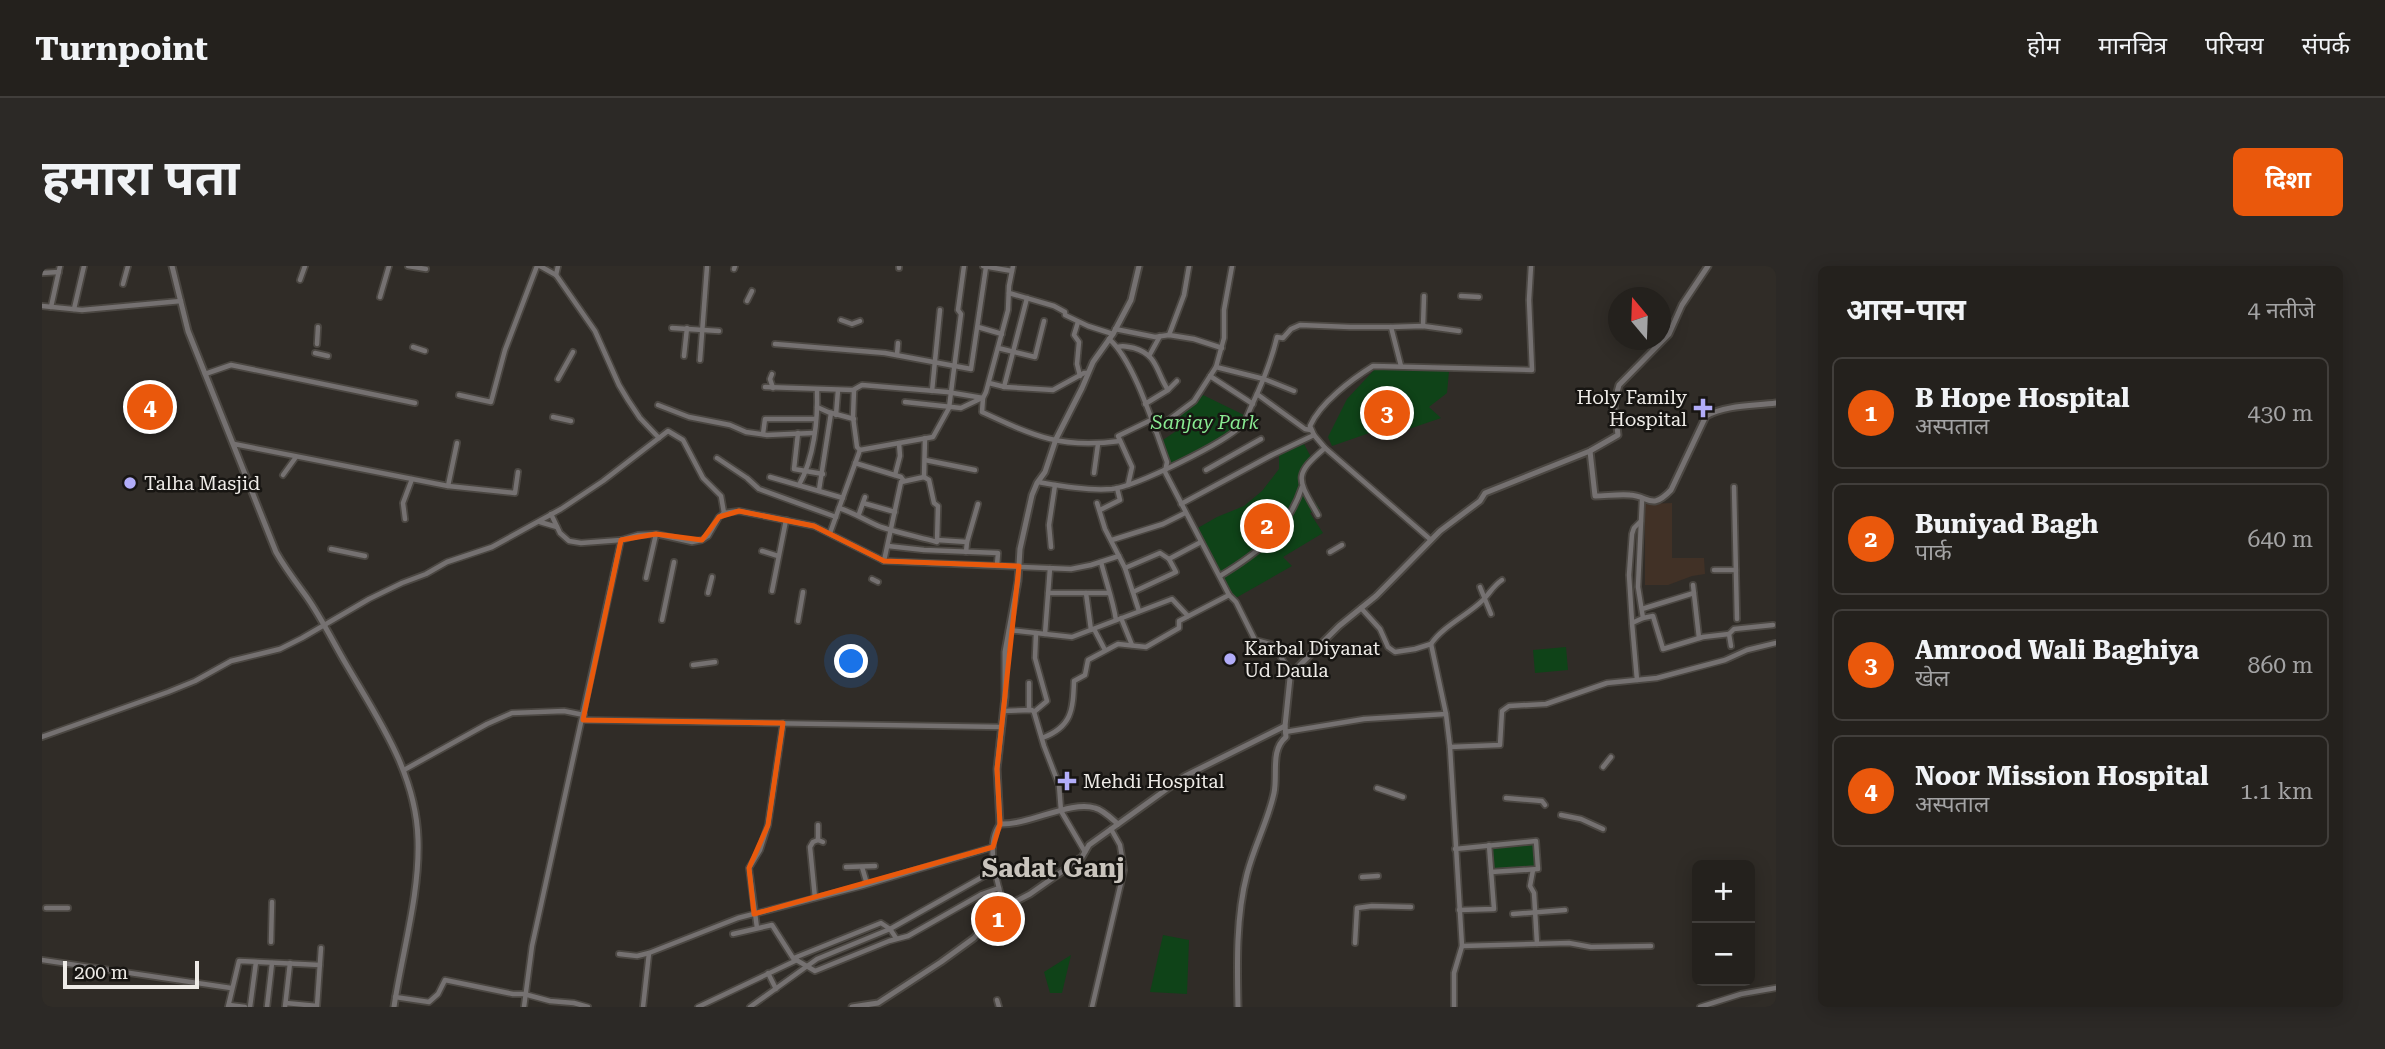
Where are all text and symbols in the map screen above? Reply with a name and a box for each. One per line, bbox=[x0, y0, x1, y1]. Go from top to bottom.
text: Turnpoint bbox=[35, 29, 208, 68]
text: होम bbox=[2027, 32, 2060, 60]
text: मानचित्र bbox=[2098, 32, 2167, 60]
text: परिचय bbox=[2205, 32, 2264, 60]
text: संपर्क bbox=[2302, 32, 2350, 60]
button: दिशा bbox=[2233, 148, 2343, 216]
text: हमारा पता bbox=[42, 150, 239, 207]
north arrow bbox=[1608, 287, 1671, 350]
text: आस-पास bbox=[1846, 292, 1966, 327]
text: 4 नतीजे bbox=[2247, 297, 2315, 324]
pin: 4 bbox=[127, 381, 173, 433]
text: B Hope Hospital bbox=[1915, 383, 2129, 413]
place label: Holy Family Hospital bbox=[1577, 386, 1688, 431]
pin: 3 bbox=[1364, 387, 1410, 439]
marker: Holy Family Hospital bbox=[1693, 398, 1713, 418]
text: 1 bbox=[1865, 400, 1877, 427]
text: 430 m bbox=[2248, 400, 2313, 427]
park label: Sanjay Park bbox=[1150, 411, 1260, 434]
text: अस्पताल bbox=[1915, 413, 1989, 440]
place label: Talha Masjid bbox=[144, 472, 260, 495]
marker: Talha Masjid bbox=[122, 475, 138, 491]
pin: 2 bbox=[1244, 500, 1290, 552]
text: Buniyad Bagh bbox=[1915, 509, 2098, 539]
text: 2 bbox=[1865, 526, 1877, 553]
text: 640 m bbox=[2248, 526, 2313, 553]
text: पार्क bbox=[1915, 539, 1952, 566]
text: Amrood Wali Baghiya bbox=[1915, 635, 2199, 665]
place label: Karbal Diyanat Ud Daula bbox=[1244, 637, 1380, 682]
your location bbox=[834, 644, 868, 678]
marker: Karbal Diyanat Ud Daula bbox=[1222, 651, 1238, 667]
text: 3 bbox=[1865, 652, 1877, 679]
text: 860 m bbox=[2248, 652, 2313, 679]
text: खेल bbox=[1915, 665, 1949, 692]
text: Noor Mission Hospital bbox=[1915, 761, 2209, 791]
place label: Mehdi Hospital bbox=[1083, 770, 1224, 793]
marker: Mehdi Hospital bbox=[1057, 771, 1077, 791]
text: 4 bbox=[1865, 778, 1877, 805]
text: 1.1 km bbox=[2240, 778, 2313, 805]
text: अस्पताल bbox=[1915, 791, 1989, 818]
district label: Sadat Ganj bbox=[982, 853, 1124, 883]
map controls bbox=[1692, 860, 1755, 986]
button: + bbox=[1692, 860, 1755, 923]
pin: 1 bbox=[975, 893, 1021, 945]
button: − bbox=[1692, 923, 1755, 986]
scale bar bbox=[63, 958, 200, 990]
text: 200 m bbox=[74, 961, 128, 984]

